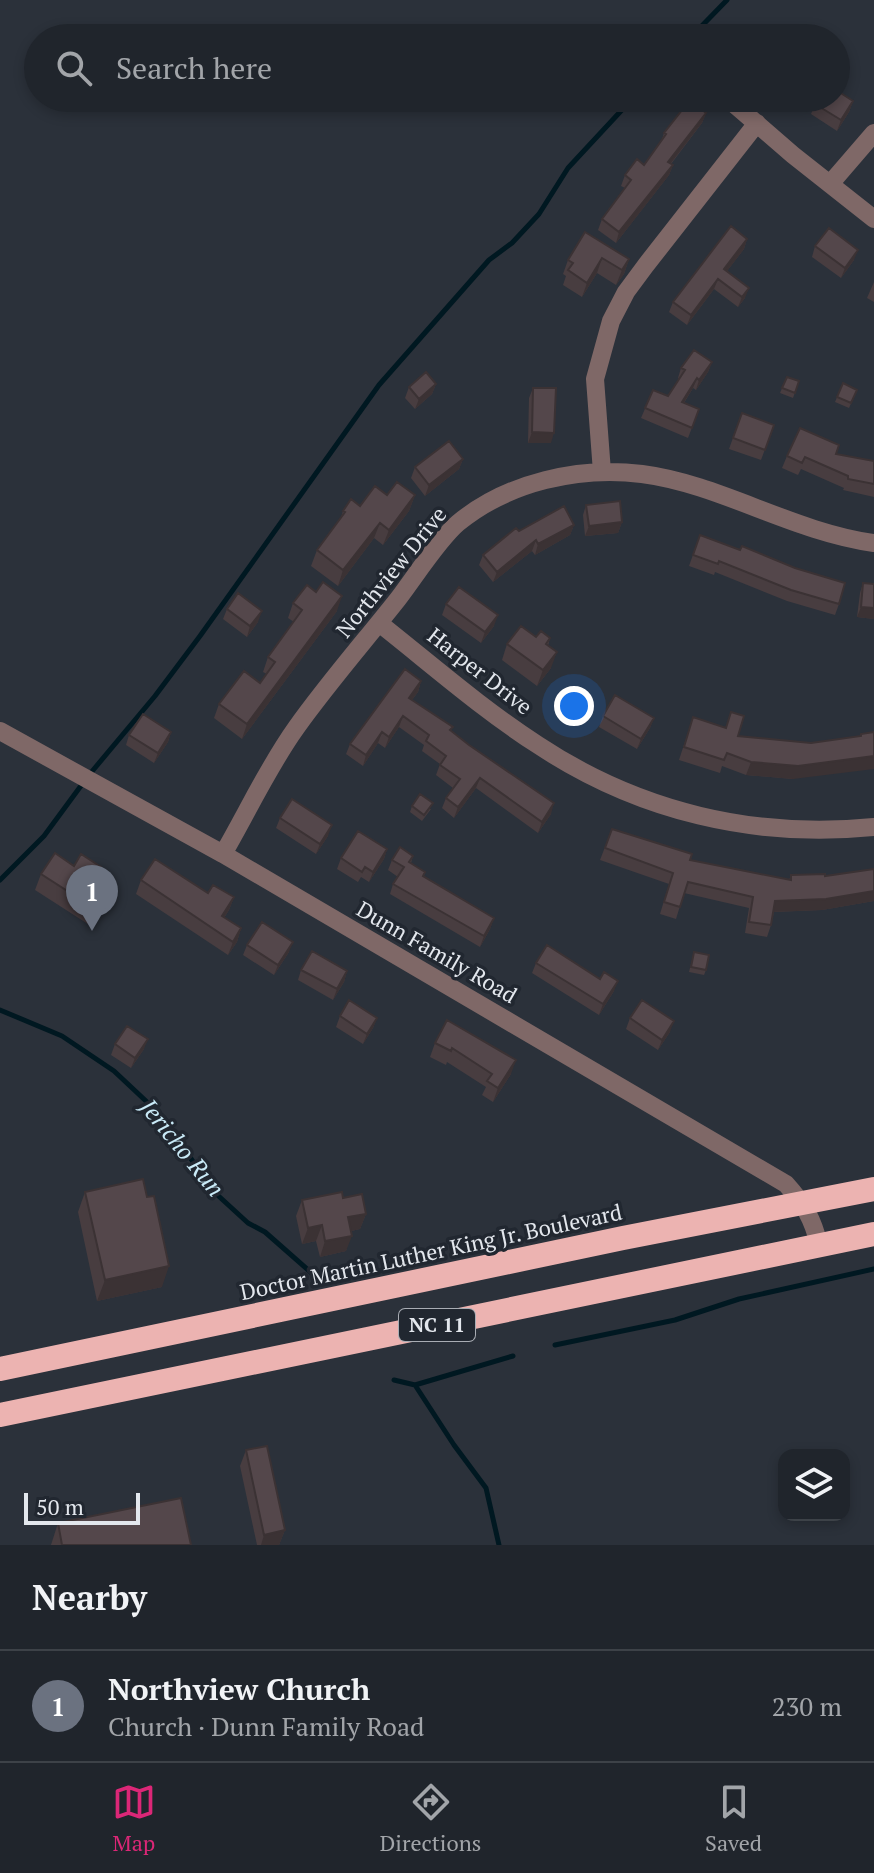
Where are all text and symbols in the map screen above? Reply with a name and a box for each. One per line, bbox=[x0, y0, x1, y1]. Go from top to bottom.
search box bbox=[24, 24, 850, 112]
icon: search bbox=[52, 46, 96, 90]
text: Search here bbox=[116, 48, 272, 88]
street label: Northview Drive bbox=[329, 500, 452, 643]
street label: Harper Drive bbox=[422, 621, 539, 721]
your location bbox=[554, 686, 594, 726]
pin: 1 bbox=[66, 865, 118, 931]
street label: Dunn Family Road bbox=[352, 894, 523, 1009]
water label: Jericho Run bbox=[133, 1091, 232, 1203]
street label: Doctor Martin Luther King Jr. Boulevard bbox=[237, 1197, 624, 1306]
road number: NC 11 bbox=[399, 1309, 475, 1341]
map controls bbox=[778, 1449, 850, 1521]
button: layers bbox=[778, 1449, 850, 1521]
scale bar bbox=[24, 1489, 140, 1525]
text: 50 m bbox=[36, 1492, 84, 1521]
text: Nearby bbox=[32, 1575, 147, 1620]
text: Northview Church bbox=[108, 1669, 370, 1709]
text: 1 bbox=[51, 1689, 65, 1723]
text: 230 m bbox=[772, 1689, 842, 1723]
text: Church · Dunn Family Road bbox=[108, 1709, 425, 1743]
tab: Map bbox=[112, 1780, 156, 1857]
tab: Directions bbox=[380, 1780, 481, 1857]
tab: Saved bbox=[705, 1780, 762, 1857]

